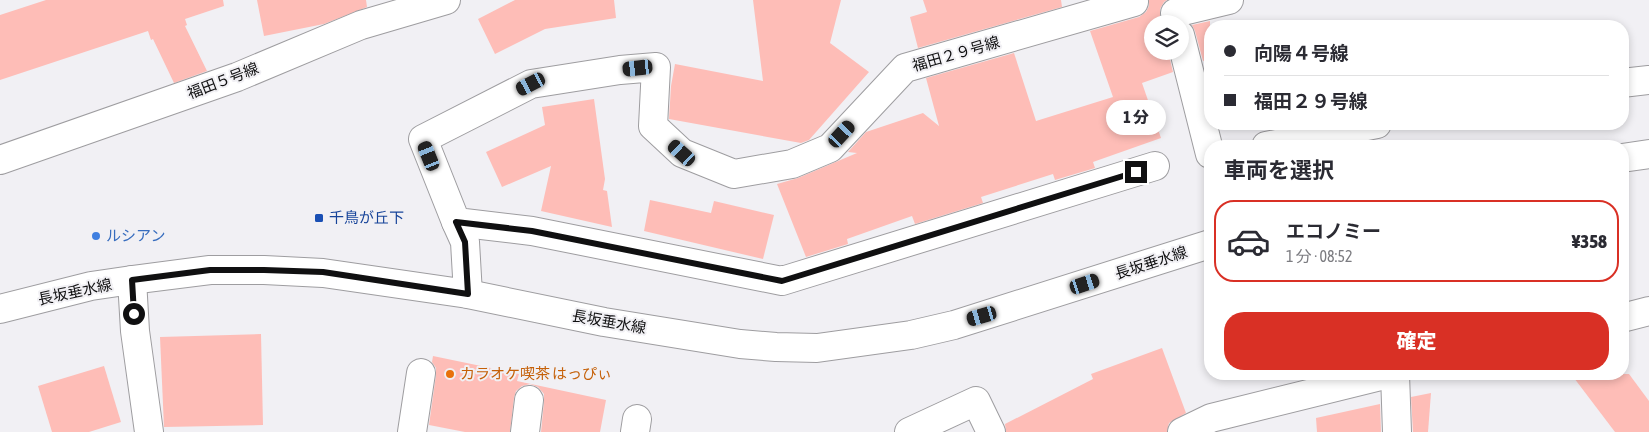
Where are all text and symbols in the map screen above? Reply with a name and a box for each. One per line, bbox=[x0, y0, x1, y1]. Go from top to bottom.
map controls bbox=[1144, 15, 1189, 60]
button: layers bbox=[1144, 15, 1189, 60]
street label: 福田２９号線 bbox=[910, 33, 1001, 74]
text: 向陽４号線 bbox=[1254, 42, 1349, 64]
street label: 福田５号線 bbox=[185, 59, 261, 102]
car bbox=[622, 59, 653, 77]
car bbox=[514, 71, 547, 97]
text: 福田２９号線 bbox=[1254, 90, 1368, 112]
callout: 1 分 bbox=[1106, 100, 1166, 134]
text: 1 分 bbox=[1123, 108, 1149, 126]
car bbox=[826, 118, 857, 150]
car bbox=[665, 137, 698, 169]
car bbox=[416, 139, 441, 173]
text: 車両を選択 bbox=[1224, 157, 1334, 183]
route end bbox=[1125, 161, 1147, 183]
place label: 千鳥が丘下 bbox=[329, 209, 404, 226]
marker: 千鳥が丘下 bbox=[313, 212, 325, 224]
icon: car bbox=[1226, 219, 1271, 264]
text: エコノミー bbox=[1286, 220, 1381, 242]
place label: ルシアン bbox=[106, 227, 165, 244]
marker: ルシアン bbox=[90, 230, 102, 242]
text: ¥358 bbox=[1572, 230, 1607, 252]
street label: 長坂垂水線 bbox=[1113, 243, 1189, 282]
text: 1 分 · 08:52 bbox=[1286, 247, 1352, 265]
car bbox=[1068, 272, 1101, 296]
street label: 長坂垂水線 bbox=[36, 275, 113, 308]
route start bbox=[123, 303, 145, 325]
car bbox=[965, 305, 998, 327]
street label: 長坂垂水線 bbox=[571, 307, 648, 336]
button: 確定 bbox=[1224, 312, 1609, 370]
place label: カラオケ喫茶 はっぴぃ bbox=[460, 365, 612, 382]
marker: カラオケ喫茶 はっぴぃ bbox=[444, 368, 456, 380]

